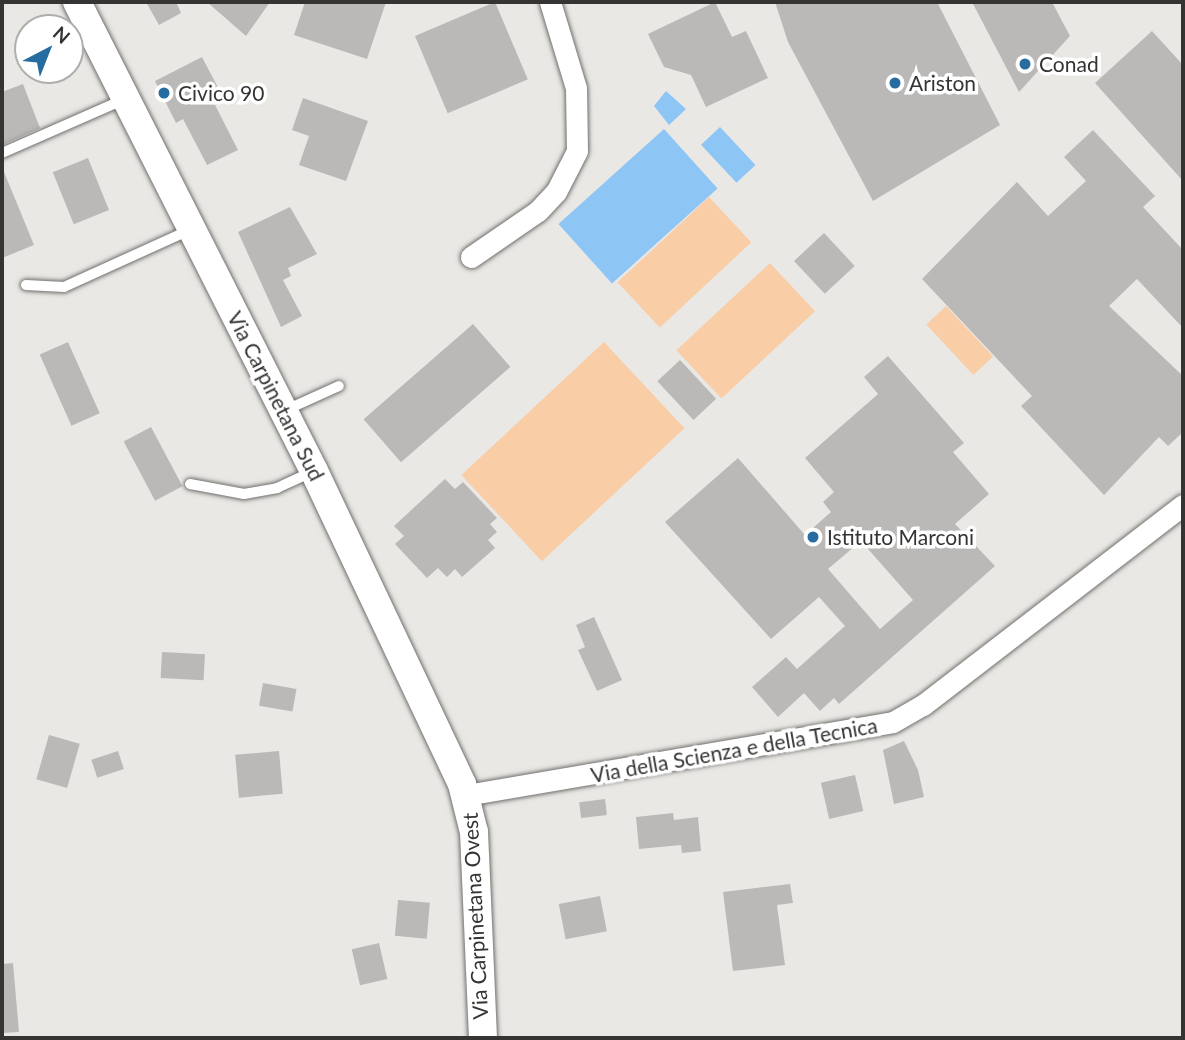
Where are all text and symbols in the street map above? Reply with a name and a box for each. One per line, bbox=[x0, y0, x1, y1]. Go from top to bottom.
north arrow bbox=[14, 14, 84, 84]
text: N bbox=[49, 21, 75, 48]
place label: Conad bbox=[1039, 51, 1099, 77]
marker: Conad bbox=[1017, 56, 1033, 72]
place label: Ariston bbox=[909, 70, 976, 96]
marker: Ariston bbox=[887, 75, 903, 91]
place label: Civico 90 bbox=[178, 80, 264, 106]
marker: Civico 90 bbox=[156, 85, 172, 101]
street label: Via Carpinetana Sud bbox=[222, 307, 330, 485]
place label: Istituto Marconi bbox=[827, 524, 974, 550]
marker: Istituto Marconi bbox=[805, 529, 821, 545]
street label: Via della Scienza e della Tecnica bbox=[588, 712, 880, 788]
street label: Via Carpinetana Ovest bbox=[457, 812, 493, 1020]

